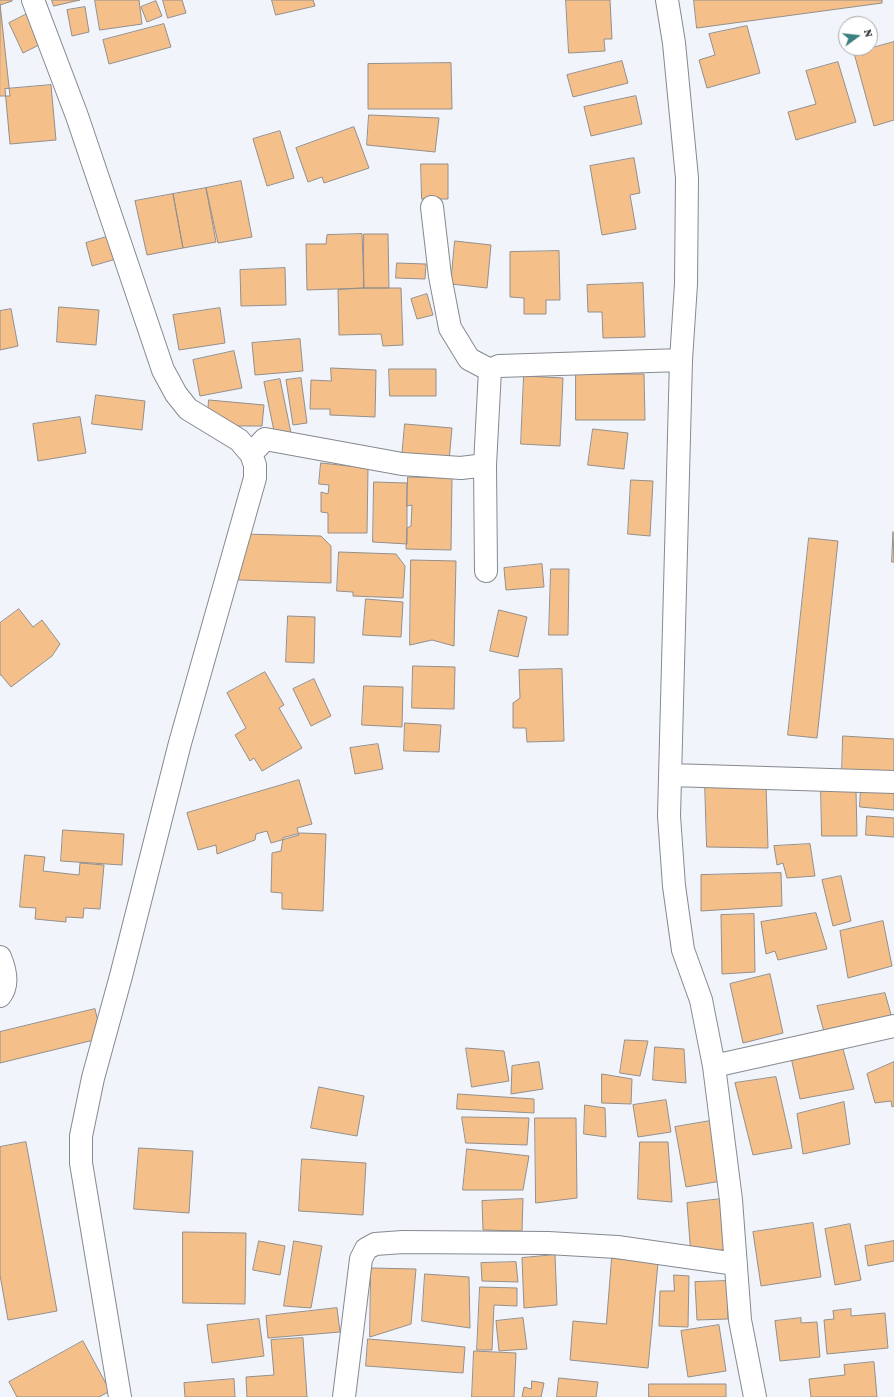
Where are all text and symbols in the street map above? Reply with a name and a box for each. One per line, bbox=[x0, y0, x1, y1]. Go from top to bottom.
north arrow bbox=[838, 16, 878, 56]
text: N bbox=[862, 28, 875, 38]

